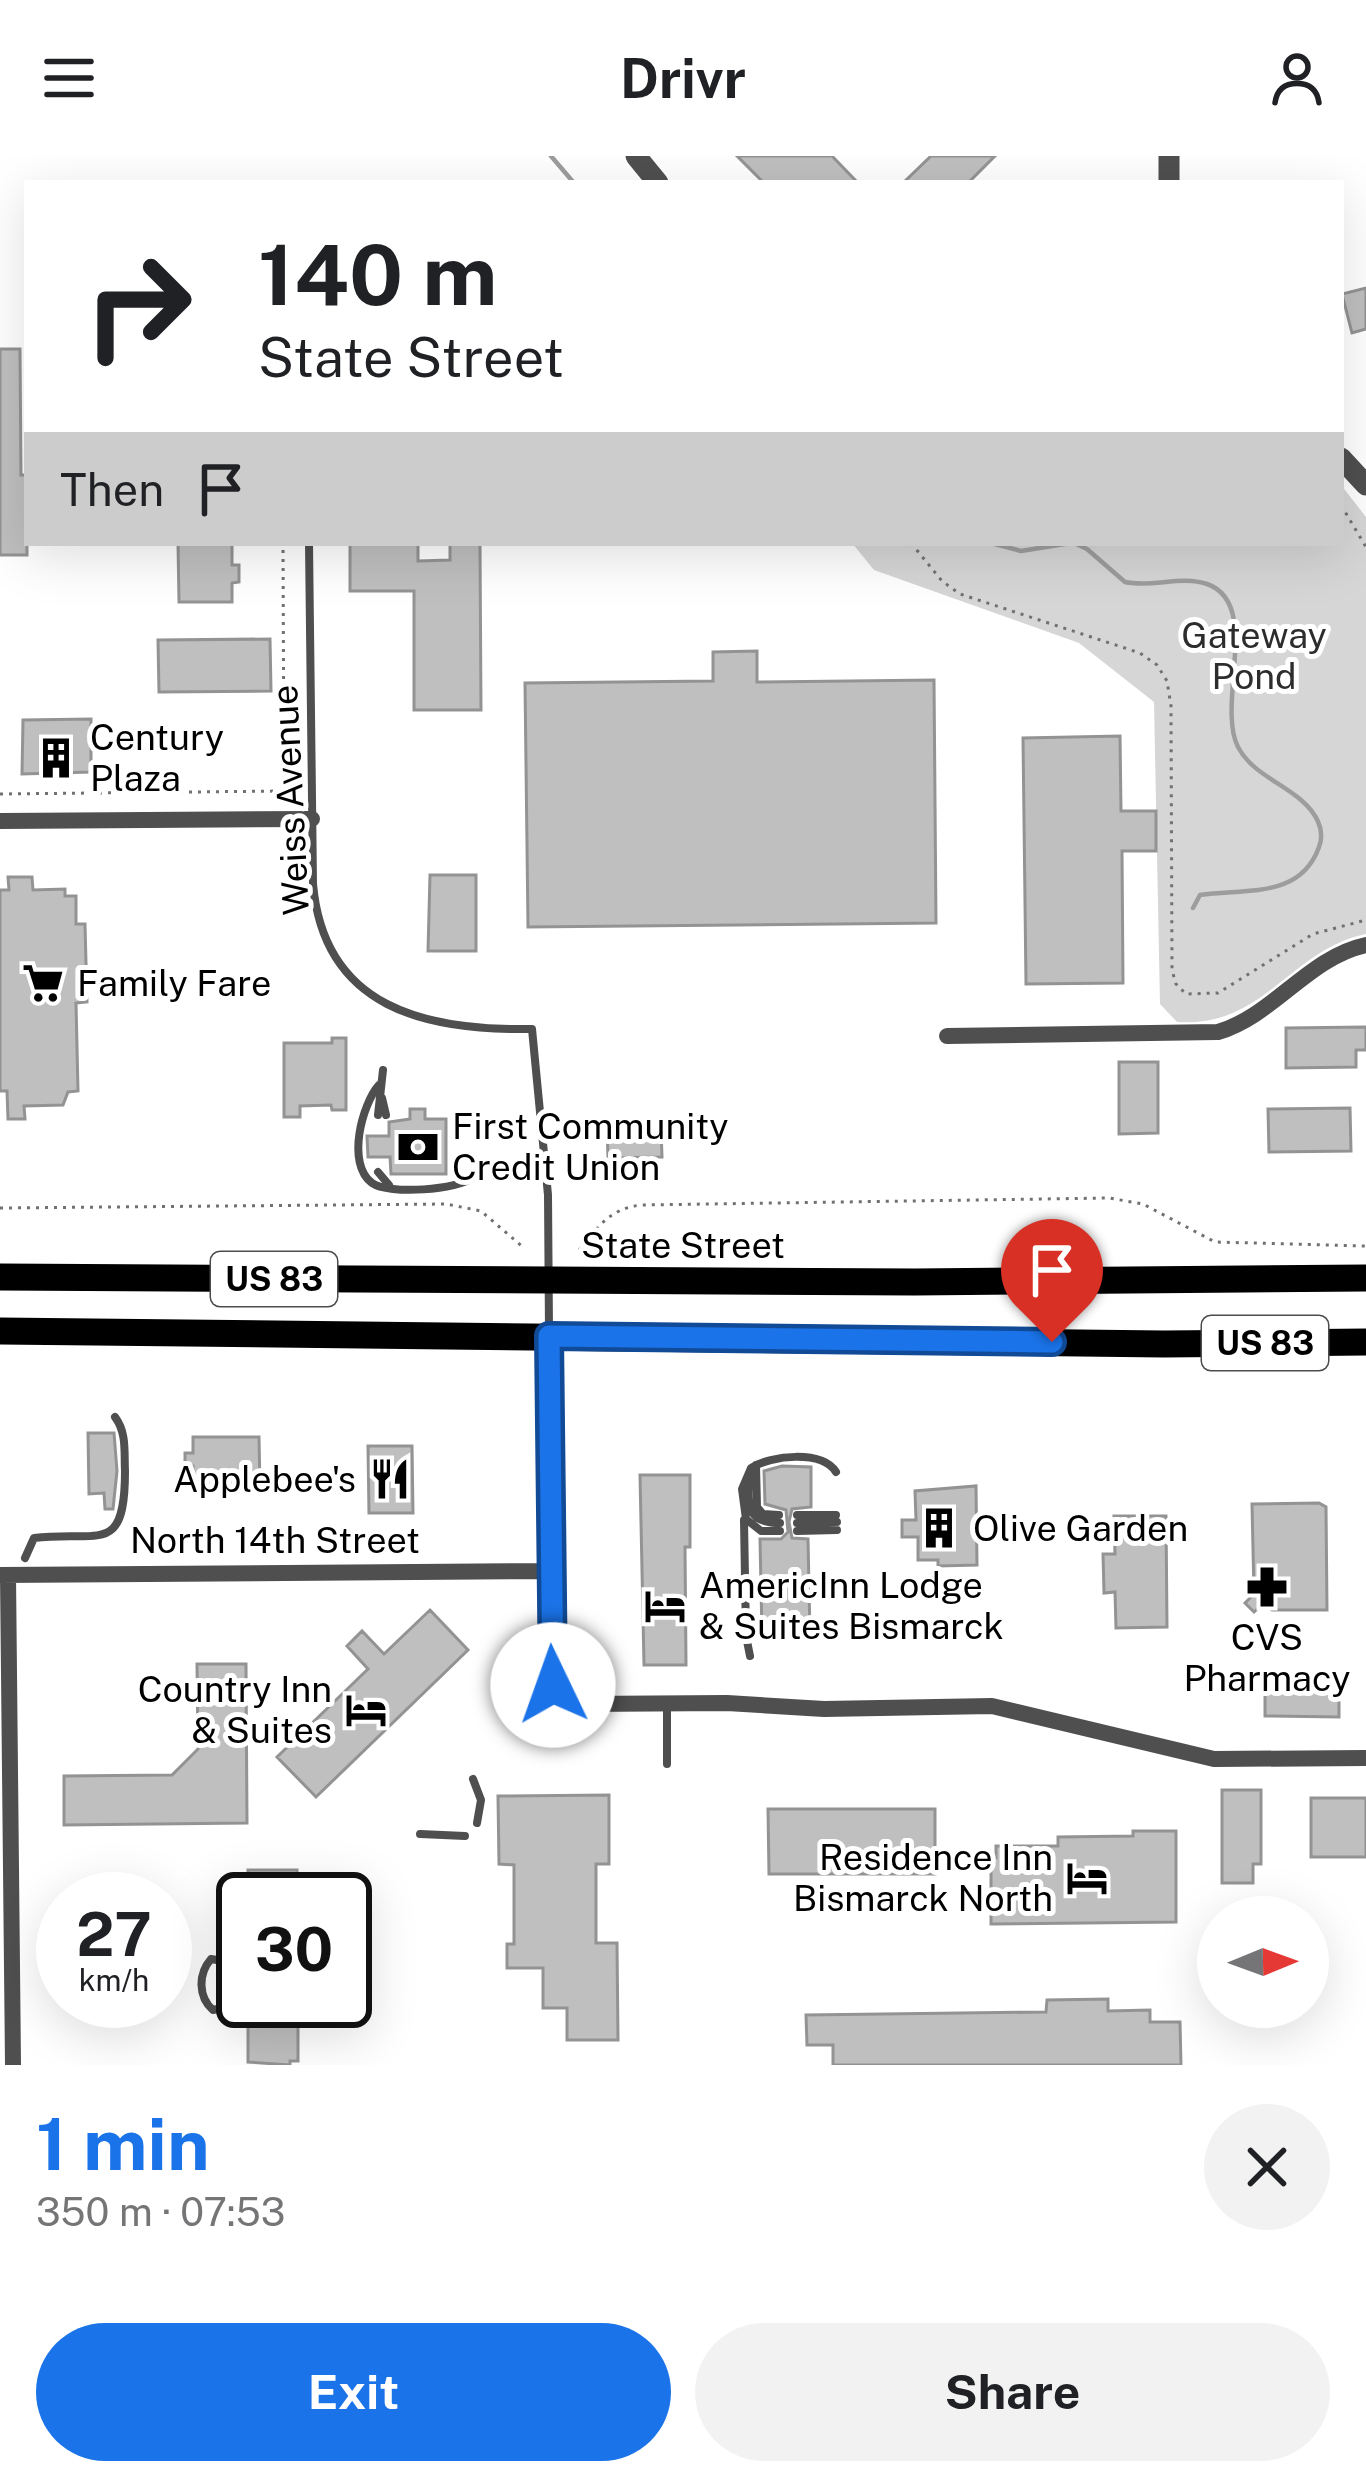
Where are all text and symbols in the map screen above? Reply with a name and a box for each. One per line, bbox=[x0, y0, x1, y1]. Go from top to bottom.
icon: menu bbox=[36, 45, 102, 111]
icon: person bbox=[1264, 45, 1330, 111]
text: Drivr bbox=[620, 47, 746, 110]
text: 140 m bbox=[258, 225, 497, 324]
icon: right bbox=[60, 228, 216, 384]
text: State Street bbox=[258, 326, 564, 389]
icon: arrive bbox=[188, 456, 254, 522]
text: Then bbox=[60, 463, 164, 516]
park label: Gateway Pond bbox=[1181, 614, 1327, 697]
street label: Weiss Avenue bbox=[263, 684, 317, 916]
place label: Century Plaza bbox=[90, 716, 224, 799]
building icon: Century Plaza bbox=[33, 735, 79, 781]
supermarket icon: Family Fare bbox=[20, 960, 66, 1006]
place label: Family Fare bbox=[77, 962, 271, 1004]
place label: First Community Credit Union bbox=[452, 1105, 729, 1188]
bank icon: First Community Credit Union bbox=[395, 1124, 441, 1170]
pin bbox=[1001, 1219, 1103, 1342]
street label: State Street bbox=[581, 1224, 785, 1266]
icon: arrive bbox=[1019, 1237, 1085, 1303]
road number: US 83 bbox=[211, 1252, 337, 1306]
road number: US 83 bbox=[1202, 1316, 1328, 1370]
restaurant icon: Applebee's bbox=[367, 1456, 413, 1502]
place label: Applebee's bbox=[173, 1458, 356, 1500]
building icon: Olive Garden bbox=[916, 1505, 962, 1551]
place label: Olive Garden bbox=[973, 1507, 1188, 1549]
street label: North 14th Street bbox=[130, 1519, 420, 1561]
place label: AmericInn Lodge & Suites Bismarck bbox=[699, 1564, 1004, 1647]
pharmacy icon: CVS Pharmacy bbox=[1244, 1564, 1290, 1610]
hotel icon: AmericInn Lodge & Suites Bismarck bbox=[642, 1583, 688, 1629]
place label: CVS Pharmacy bbox=[1183, 1616, 1351, 1699]
position arrow bbox=[490, 1622, 616, 1748]
place label: Country Inn & Suites bbox=[138, 1668, 332, 1751]
hotel icon: Country Inn & Suites bbox=[343, 1687, 389, 1733]
place label: Residence Inn Bismarck North bbox=[793, 1836, 1053, 1919]
hotel icon: Residence Inn Bismarck North bbox=[1064, 1855, 1110, 1901]
speed limit sign: 30 bbox=[216, 1872, 372, 2028]
north arrow bbox=[1197, 1896, 1329, 2028]
map controls bbox=[1197, 1896, 1329, 2028]
text: 27 bbox=[76, 1899, 152, 1970]
text: km/h bbox=[79, 1962, 149, 1998]
text: 1 min bbox=[36, 2102, 210, 2186]
button: close bbox=[1204, 2104, 1330, 2230]
text: 350 m · 07:53 bbox=[36, 2189, 285, 2235]
button: Exit bbox=[36, 2323, 671, 2461]
button: Share bbox=[695, 2323, 1330, 2461]

